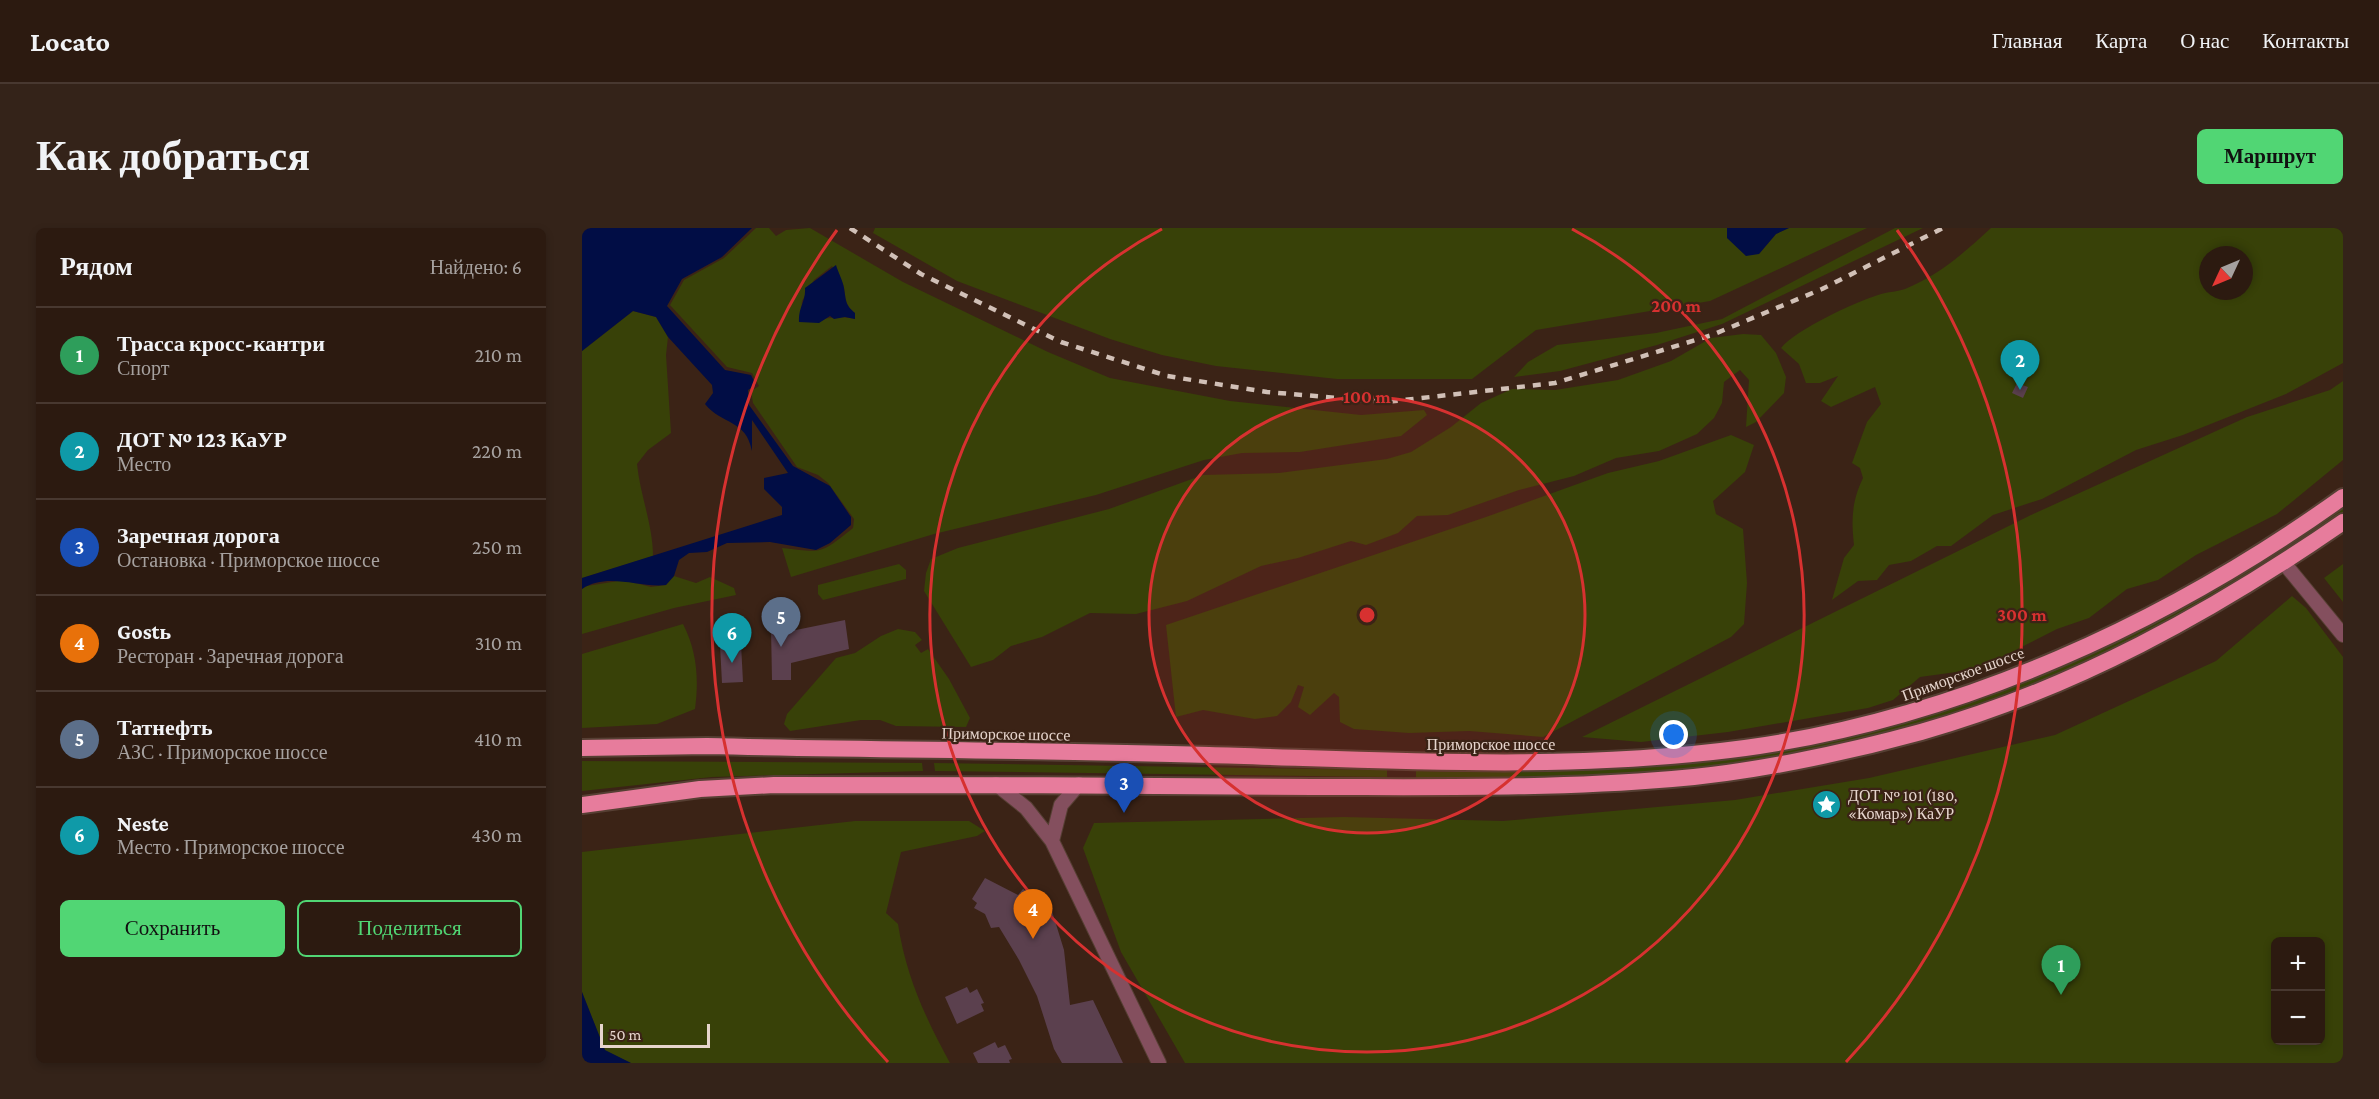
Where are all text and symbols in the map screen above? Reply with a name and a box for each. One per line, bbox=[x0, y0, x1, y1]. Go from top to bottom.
text: Locato bbox=[30, 26, 110, 57]
text: Главная bbox=[1992, 29, 2062, 53]
text: Карта bbox=[2095, 29, 2147, 53]
text: О нас bbox=[2180, 29, 2229, 53]
text: Контакты bbox=[2262, 29, 2349, 53]
button: Маршрут bbox=[2197, 129, 2343, 184]
text: Как добраться bbox=[36, 132, 310, 179]
north arrow bbox=[2199, 246, 2253, 300]
text: Рядом bbox=[60, 252, 133, 281]
text: Найдено: 6 bbox=[430, 256, 522, 278]
text: 200 m bbox=[1651, 296, 1702, 316]
text: Трасса кросс-кантри bbox=[117, 331, 325, 356]
pin: 2 bbox=[2000, 340, 2040, 390]
text: 1 bbox=[76, 344, 83, 366]
text: 210 m bbox=[475, 344, 522, 366]
text: Спорт bbox=[117, 357, 170, 379]
text: 100 m bbox=[1343, 387, 1391, 407]
text: ДОТ № 123 КаУР bbox=[117, 427, 287, 452]
text: 2 bbox=[74, 440, 85, 462]
text: 220 m bbox=[472, 440, 522, 462]
text: Место bbox=[117, 453, 171, 475]
text: Заречная дорога bbox=[117, 523, 280, 548]
text: 3 bbox=[75, 536, 84, 558]
text: 250 m bbox=[472, 536, 522, 558]
text: Остановка · Приморское шоссе bbox=[117, 549, 380, 571]
pin: 5 bbox=[762, 598, 800, 647]
centre of rings bbox=[1357, 605, 1377, 625]
text: 300 m bbox=[1997, 605, 2047, 625]
pin: 6 bbox=[712, 614, 752, 663]
text: Gostь bbox=[117, 619, 171, 644]
text: 4 bbox=[74, 632, 85, 654]
text: 310 m bbox=[475, 632, 522, 654]
street label: Приморское шоссе bbox=[1900, 644, 2027, 705]
text: Ресторан · Заречная дорога bbox=[117, 645, 344, 667]
text: Татнефть bbox=[117, 715, 213, 740]
your location bbox=[1659, 720, 1688, 749]
street label: Приморское шоссе bbox=[941, 724, 1071, 745]
text: 5 bbox=[75, 728, 84, 750]
text: 410 m bbox=[474, 728, 522, 750]
street label: Приморское шоссе bbox=[1427, 736, 1555, 754]
text: АЗС · Приморское шоссе bbox=[117, 741, 328, 763]
pin: 3 bbox=[1104, 764, 1144, 813]
place label: ДОТ № 101 (180, «Комар») КаУР bbox=[1848, 787, 1957, 823]
place icon: ДОТ № 101 (180, «Комар») КаУР bbox=[1811, 788, 1843, 820]
text: Neste bbox=[117, 811, 169, 836]
text: 6 bbox=[74, 824, 85, 846]
text: 430 m bbox=[471, 824, 522, 846]
text: Место · Приморское шоссе bbox=[117, 836, 345, 858]
pin: 4 bbox=[1014, 890, 1052, 939]
button: Сохранить bbox=[60, 900, 285, 957]
button: Поделиться bbox=[297, 900, 522, 957]
map controls bbox=[2271, 937, 2325, 1045]
button: + bbox=[2271, 937, 2325, 991]
pin: 1 bbox=[2042, 946, 2080, 995]
button: − bbox=[2271, 991, 2325, 1045]
scale bar bbox=[600, 1021, 710, 1048]
text: 50 m bbox=[609, 1026, 641, 1043]

